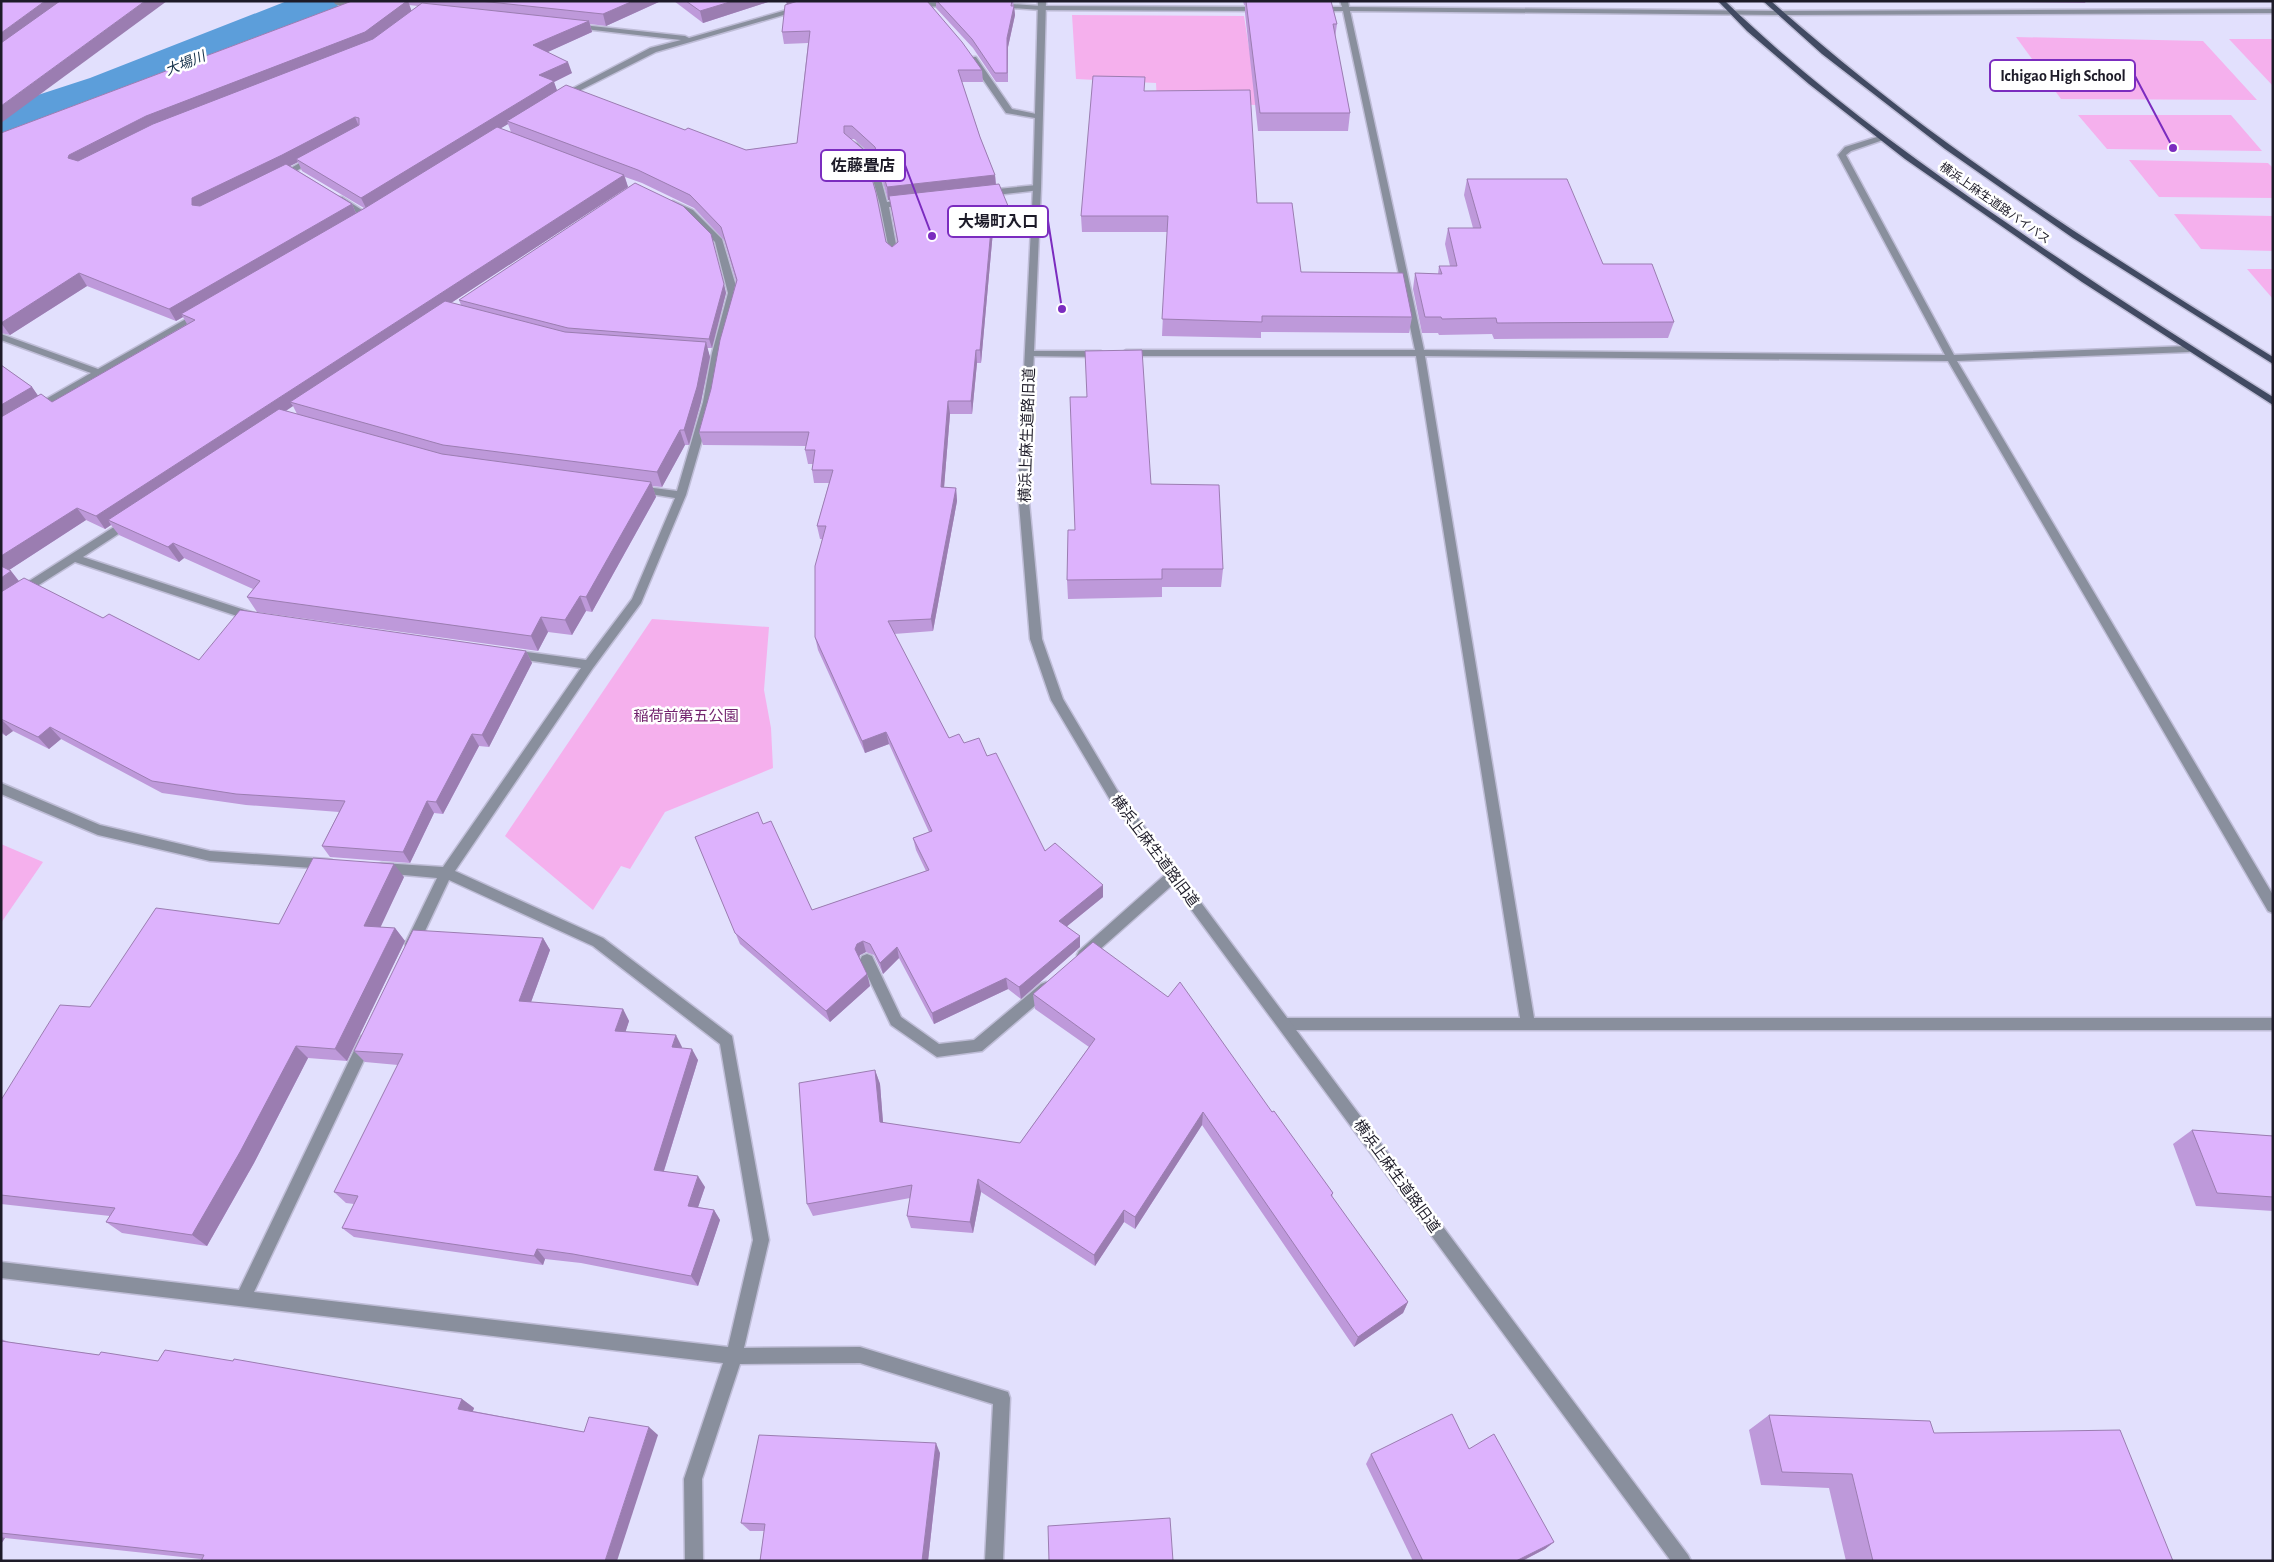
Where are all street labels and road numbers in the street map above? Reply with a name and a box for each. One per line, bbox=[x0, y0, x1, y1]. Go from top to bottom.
street label: 横浜上麻生道路バイパス bbox=[1938, 159, 2053, 246]
street label: 横浜上麻生道路旧道 bbox=[1017, 367, 1037, 503]
street label: 横浜上麻生道路旧道 bbox=[1108, 792, 1202, 910]
street label: 横浜上麻生道路旧道 bbox=[1351, 1117, 1443, 1235]

